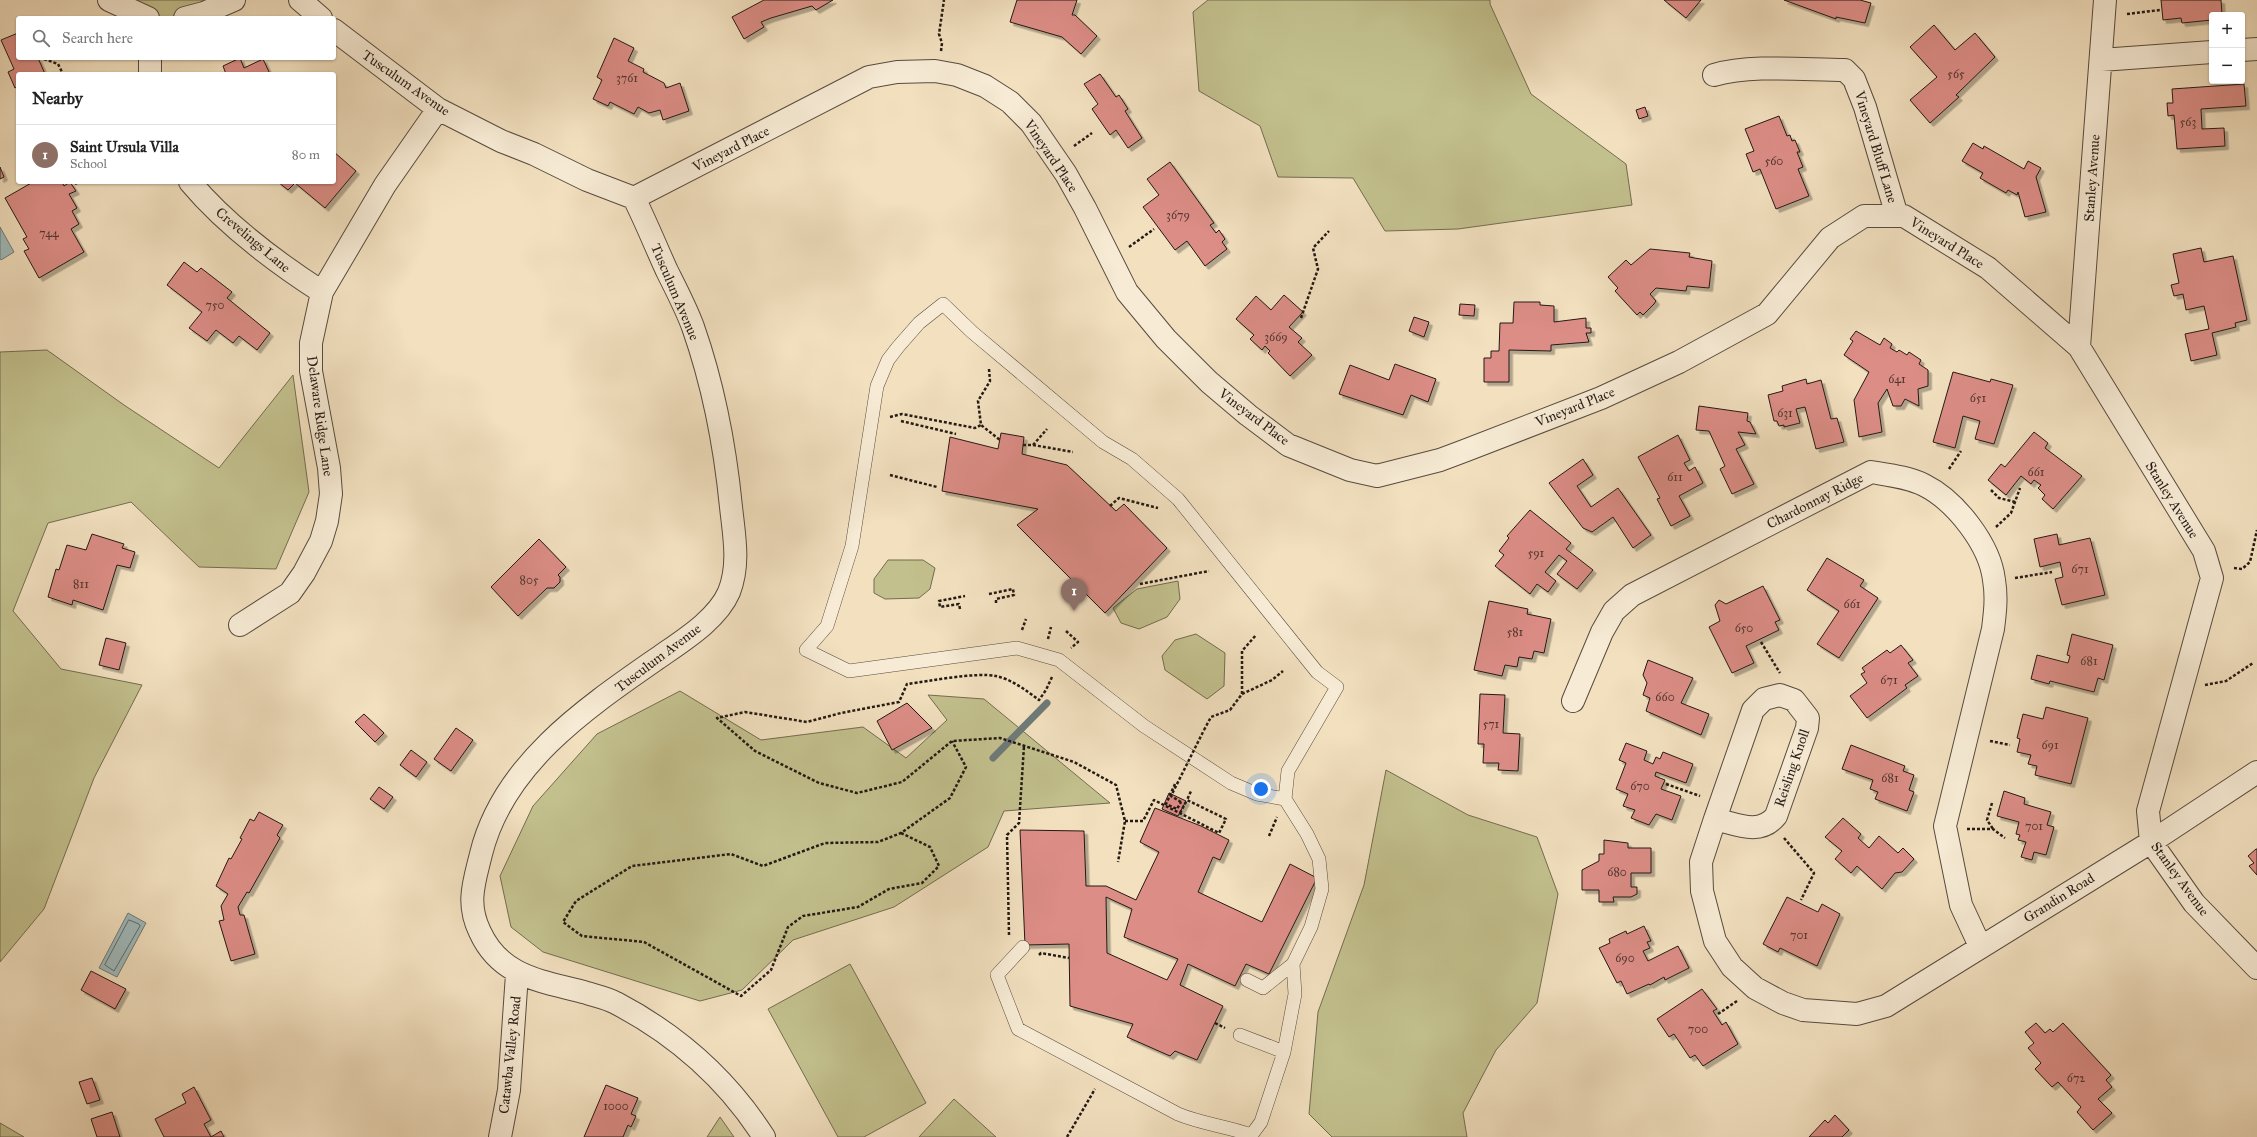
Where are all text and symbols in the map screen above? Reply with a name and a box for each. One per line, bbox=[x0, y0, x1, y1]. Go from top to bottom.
map controls bbox=[2209, 12, 2245, 84]
button: + bbox=[2209, 12, 2245, 48]
search box bbox=[16, 16, 336, 60]
icon: search bbox=[30, 27, 52, 49]
text: Search here bbox=[62, 29, 133, 47]
street label: Tusculum Avenue bbox=[359, 46, 453, 120]
button: − bbox=[2209, 48, 2245, 84]
house number: 565 bbox=[1947, 67, 1965, 81]
house number: 3761 bbox=[616, 71, 638, 85]
text: Nearby bbox=[32, 88, 83, 109]
street label: Vineyard Bluff Lane bbox=[1851, 88, 1901, 205]
house number: 563 bbox=[2180, 115, 2196, 129]
street label: Vineyard Place bbox=[1020, 116, 1082, 196]
street label: Vineyard Place bbox=[689, 122, 772, 176]
street label: Stanley Avenue bbox=[2080, 134, 2104, 222]
text: Saint Ursula Villa bbox=[70, 138, 179, 156]
text: 1 bbox=[42, 147, 48, 163]
text: 80 m bbox=[292, 147, 320, 163]
house number: 560 bbox=[1765, 154, 1783, 168]
text: School bbox=[70, 156, 107, 172]
street label: Crevelings Lane bbox=[212, 204, 294, 276]
house number: 3679 bbox=[1166, 208, 1190, 222]
street label: Vineyard Place bbox=[1906, 213, 1987, 273]
house number: 744 bbox=[39, 226, 59, 240]
street label: Tusculum Avenue bbox=[647, 241, 703, 343]
house number: 750 bbox=[206, 298, 224, 312]
house number: 3669 bbox=[1264, 330, 1288, 344]
street label: Delaware Ridge Lane bbox=[303, 355, 337, 477]
house number: 641 bbox=[1888, 372, 1906, 386]
street label: Vineyard Place bbox=[1532, 383, 1617, 431]
street label: Vineyard Place bbox=[1215, 384, 1293, 449]
house number: 651 bbox=[1970, 391, 1986, 405]
house number: 631 bbox=[1777, 406, 1793, 420]
street label: Stanley Avenue bbox=[2142, 458, 2203, 542]
house number: 661 bbox=[2028, 465, 2045, 479]
street label: Chardonnay Ridge bbox=[1764, 469, 1866, 533]
house number: 611 bbox=[1667, 470, 1683, 484]
house number: 591 bbox=[1528, 546, 1545, 560]
house number: 671 bbox=[2071, 562, 2089, 576]
house number: 805 bbox=[520, 573, 539, 587]
house number: 811 bbox=[73, 577, 89, 591]
pin: 1 bbox=[1061, 578, 1087, 611]
house number: 661 bbox=[1844, 597, 1861, 611]
street label: Tusculum Avenue bbox=[612, 620, 704, 696]
house number: 650 bbox=[1735, 621, 1753, 635]
house number: 581 bbox=[1507, 625, 1524, 639]
house number: 681 bbox=[2080, 654, 2098, 668]
house number: 671 bbox=[1880, 673, 1898, 687]
house number: 660 bbox=[1655, 690, 1675, 704]
house number: 571 bbox=[1483, 717, 1500, 731]
street label: Reisling Knoll bbox=[1771, 727, 1813, 809]
house number: 691 bbox=[2041, 738, 2059, 752]
house number: 681 bbox=[1881, 771, 1899, 785]
your location bbox=[1251, 779, 1271, 799]
house number: 670 bbox=[1630, 779, 1650, 793]
house number: 701 bbox=[2025, 819, 2043, 833]
street label: Stanley Avenue bbox=[2147, 839, 2213, 920]
house number: 680 bbox=[1607, 865, 1627, 879]
street label: Grandin Road bbox=[2020, 870, 2098, 926]
house number: 701 bbox=[1790, 928, 1808, 942]
house number: 690 bbox=[1615, 951, 1635, 965]
street label: Catawba Valley Road bbox=[495, 995, 525, 1115]
house number: 700 bbox=[1688, 1022, 1708, 1036]
house number: 672 bbox=[2067, 1071, 2085, 1085]
house number: 1000 bbox=[603, 1099, 629, 1113]

